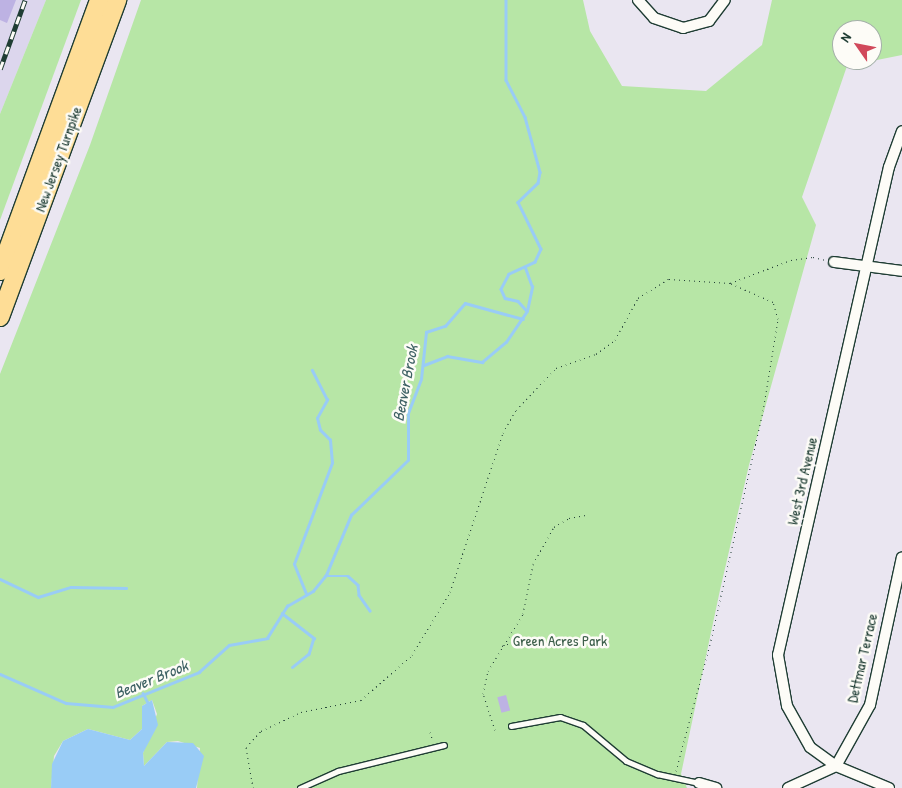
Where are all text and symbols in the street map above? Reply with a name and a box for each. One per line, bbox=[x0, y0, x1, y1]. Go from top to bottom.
north arrow bbox=[832, 20, 882, 70]
text: N bbox=[835, 29, 855, 45]
street label: New Jersey Turnpike bbox=[31, 104, 85, 214]
water label: Beaver Brook bbox=[388, 343, 422, 423]
street label: West 3rd Avenue bbox=[783, 435, 821, 527]
street label: Dettmar Terrace bbox=[843, 612, 881, 704]
park label: Green Acres Park bbox=[513, 632, 607, 650]
water label: Beaver Brook bbox=[112, 656, 190, 702]

